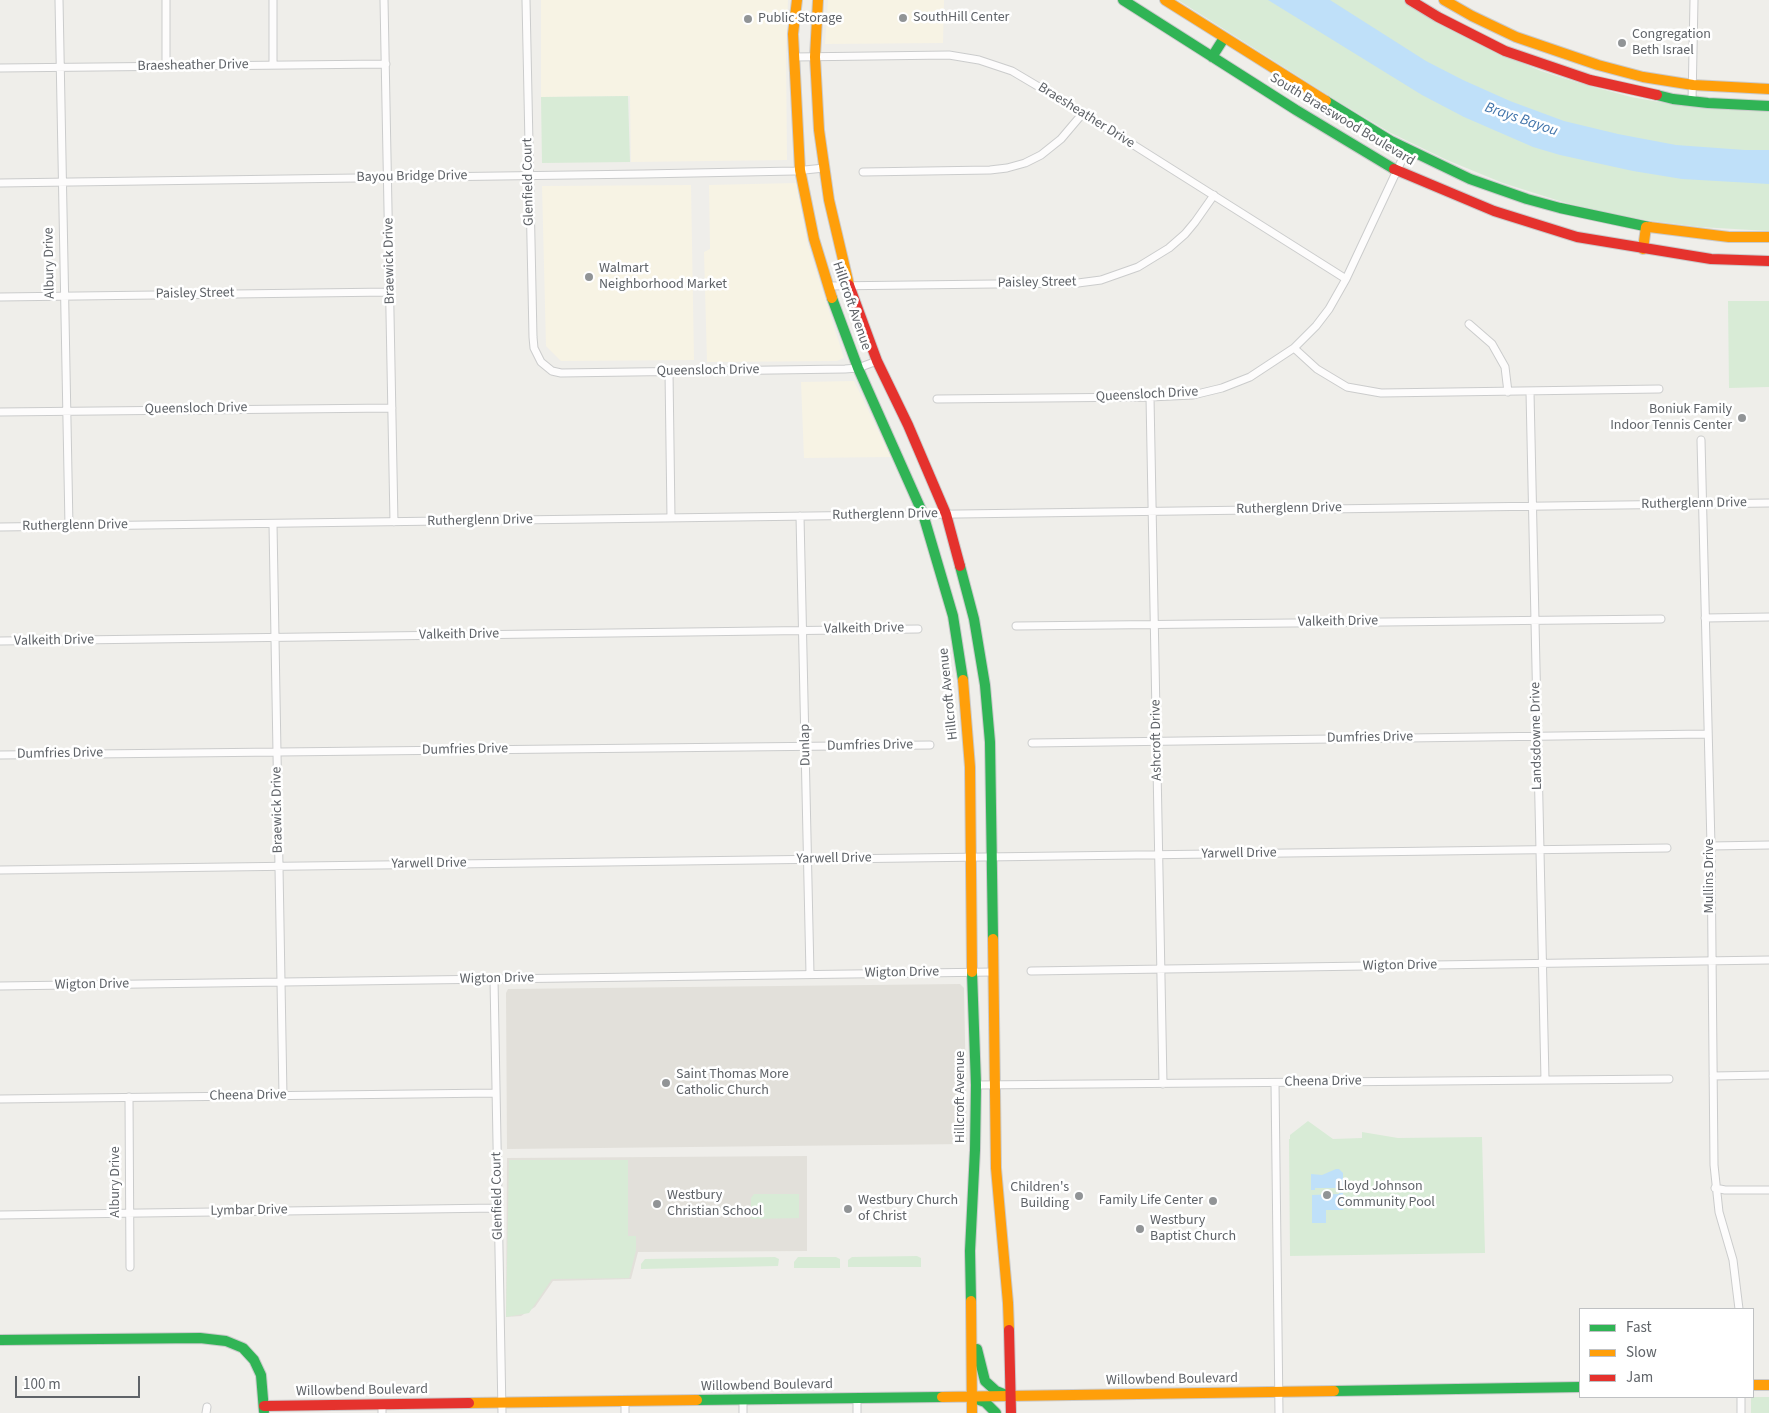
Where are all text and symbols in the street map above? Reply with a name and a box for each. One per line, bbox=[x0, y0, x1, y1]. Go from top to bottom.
place label: SouthHill Center bbox=[913, 10, 1009, 26]
place label: Public Storage bbox=[758, 11, 842, 27]
marker: SouthHill Center bbox=[897, 12, 909, 24]
marker: Public Storage bbox=[742, 13, 754, 25]
place label: Congregation Beth Israel bbox=[1632, 27, 1711, 59]
marker: Congregation Beth Israel bbox=[1616, 37, 1628, 49]
street label: Braesheather Drive bbox=[137, 57, 249, 75]
street label: South Braeswood Boulevard bbox=[1267, 70, 1417, 170]
street label: Braesheather Drive bbox=[1034, 79, 1138, 153]
water label: Brays Bayou bbox=[1482, 99, 1560, 141]
street label: Glenfield Court bbox=[520, 138, 538, 226]
street label: Bayou Bridge Drive bbox=[356, 168, 468, 186]
street label: Braewick Drive bbox=[381, 217, 399, 305]
street label: Albury Drive bbox=[41, 227, 59, 299]
street label: Hillcroft Avenue bbox=[828, 259, 874, 353]
place label: Walmart Neighborhood Market bbox=[599, 261, 727, 294]
marker: Walmart Neighborhood Market bbox=[583, 271, 595, 283]
street label: Paisley Street bbox=[998, 274, 1076, 292]
street label: Paisley Street bbox=[156, 285, 234, 303]
street label: Queensloch Drive bbox=[657, 362, 759, 380]
street label: Queensloch Drive bbox=[1095, 384, 1199, 406]
street label: Queensloch Drive bbox=[145, 400, 247, 418]
place label: Boniuk Family Indoor Tennis Center bbox=[1610, 402, 1732, 434]
marker: Boniuk Family Indoor Tennis Center bbox=[1736, 412, 1748, 424]
street label: Rutherglenn Drive bbox=[1641, 495, 1747, 513]
street label: Rutherglenn Drive bbox=[1236, 500, 1342, 518]
street label: Rutherglenn Drive bbox=[832, 506, 938, 524]
street label: Rutherglenn Drive bbox=[427, 512, 533, 530]
street label: Rutherglenn Drive bbox=[22, 517, 128, 535]
street label: Valkeith Drive bbox=[1298, 613, 1378, 631]
street label: Valkeith Drive bbox=[824, 620, 904, 638]
street label: Valkeith Drive bbox=[419, 626, 499, 644]
street label: Valkeith Drive bbox=[14, 632, 94, 650]
street label: Hillcroft Avenue bbox=[936, 647, 962, 741]
street label: Landsdowne Drive bbox=[1528, 682, 1546, 790]
street label: Ashcroft Drive bbox=[1148, 699, 1166, 781]
street label: Dunlap bbox=[797, 724, 815, 766]
street label: Dumfries Drive bbox=[1327, 729, 1413, 747]
street label: Dumfries Drive bbox=[827, 737, 913, 755]
street label: Dumfries Drive bbox=[422, 741, 508, 759]
street label: Dumfries Drive bbox=[17, 745, 103, 763]
street label: Braewick Drive bbox=[269, 766, 287, 854]
street label: Mullins Drive bbox=[1702, 838, 1718, 914]
street label: Yarwell Drive bbox=[1201, 845, 1277, 863]
street label: Yarwell Drive bbox=[796, 850, 872, 868]
street label: Yarwell Drive bbox=[391, 855, 467, 873]
street label: Wigton Drive bbox=[1363, 957, 1437, 975]
street label: Wigton Drive bbox=[865, 964, 939, 982]
street label: Wigton Drive bbox=[460, 970, 534, 988]
street label: Wigton Drive bbox=[55, 976, 129, 994]
street label: Hillcroft Avenue bbox=[953, 1051, 969, 1143]
place label: Saint Thomas More Catholic Church bbox=[676, 1067, 789, 1100]
street label: Cheena Drive bbox=[1284, 1073, 1362, 1091]
marker: Saint Thomas More Catholic Church bbox=[660, 1077, 672, 1089]
street label: Cheena Drive bbox=[209, 1087, 287, 1105]
street label: Albury Drive bbox=[108, 1146, 124, 1218]
street label: Glenfield Court bbox=[489, 1152, 507, 1240]
place label: Lloyd Johnson Community Pool bbox=[1337, 1179, 1435, 1212]
place label: Children's Building bbox=[1010, 1180, 1069, 1212]
place label: Westbury Christian School bbox=[667, 1188, 762, 1220]
marker: Lloyd Johnson Community Pool bbox=[1321, 1189, 1333, 1201]
marker: Children's Building bbox=[1073, 1190, 1085, 1202]
place label: Westbury Church of Christ bbox=[858, 1193, 958, 1226]
place label: Family Life Center bbox=[1099, 1193, 1203, 1209]
marker: Family Life Center bbox=[1207, 1195, 1219, 1207]
marker: Westbury Christian School bbox=[651, 1198, 663, 1210]
street label: Lymbar Drive bbox=[210, 1202, 288, 1220]
marker: Westbury Church of Christ bbox=[842, 1203, 854, 1215]
place label: Westbury Baptist Church bbox=[1150, 1213, 1236, 1246]
marker: Westbury Baptist Church bbox=[1134, 1223, 1146, 1235]
legend bbox=[1579, 1308, 1754, 1398]
text: Fast bbox=[1626, 1317, 1652, 1338]
text: Slow bbox=[1626, 1342, 1657, 1363]
scale bar bbox=[18, 1366, 142, 1398]
text: Jam bbox=[1626, 1367, 1653, 1388]
street label: Willowbend Boulevard bbox=[1106, 1370, 1238, 1390]
text: 100 m bbox=[23, 1374, 61, 1395]
street label: Willowbend Boulevard bbox=[701, 1376, 833, 1396]
street label: Willowbend Boulevard bbox=[296, 1381, 428, 1401]

